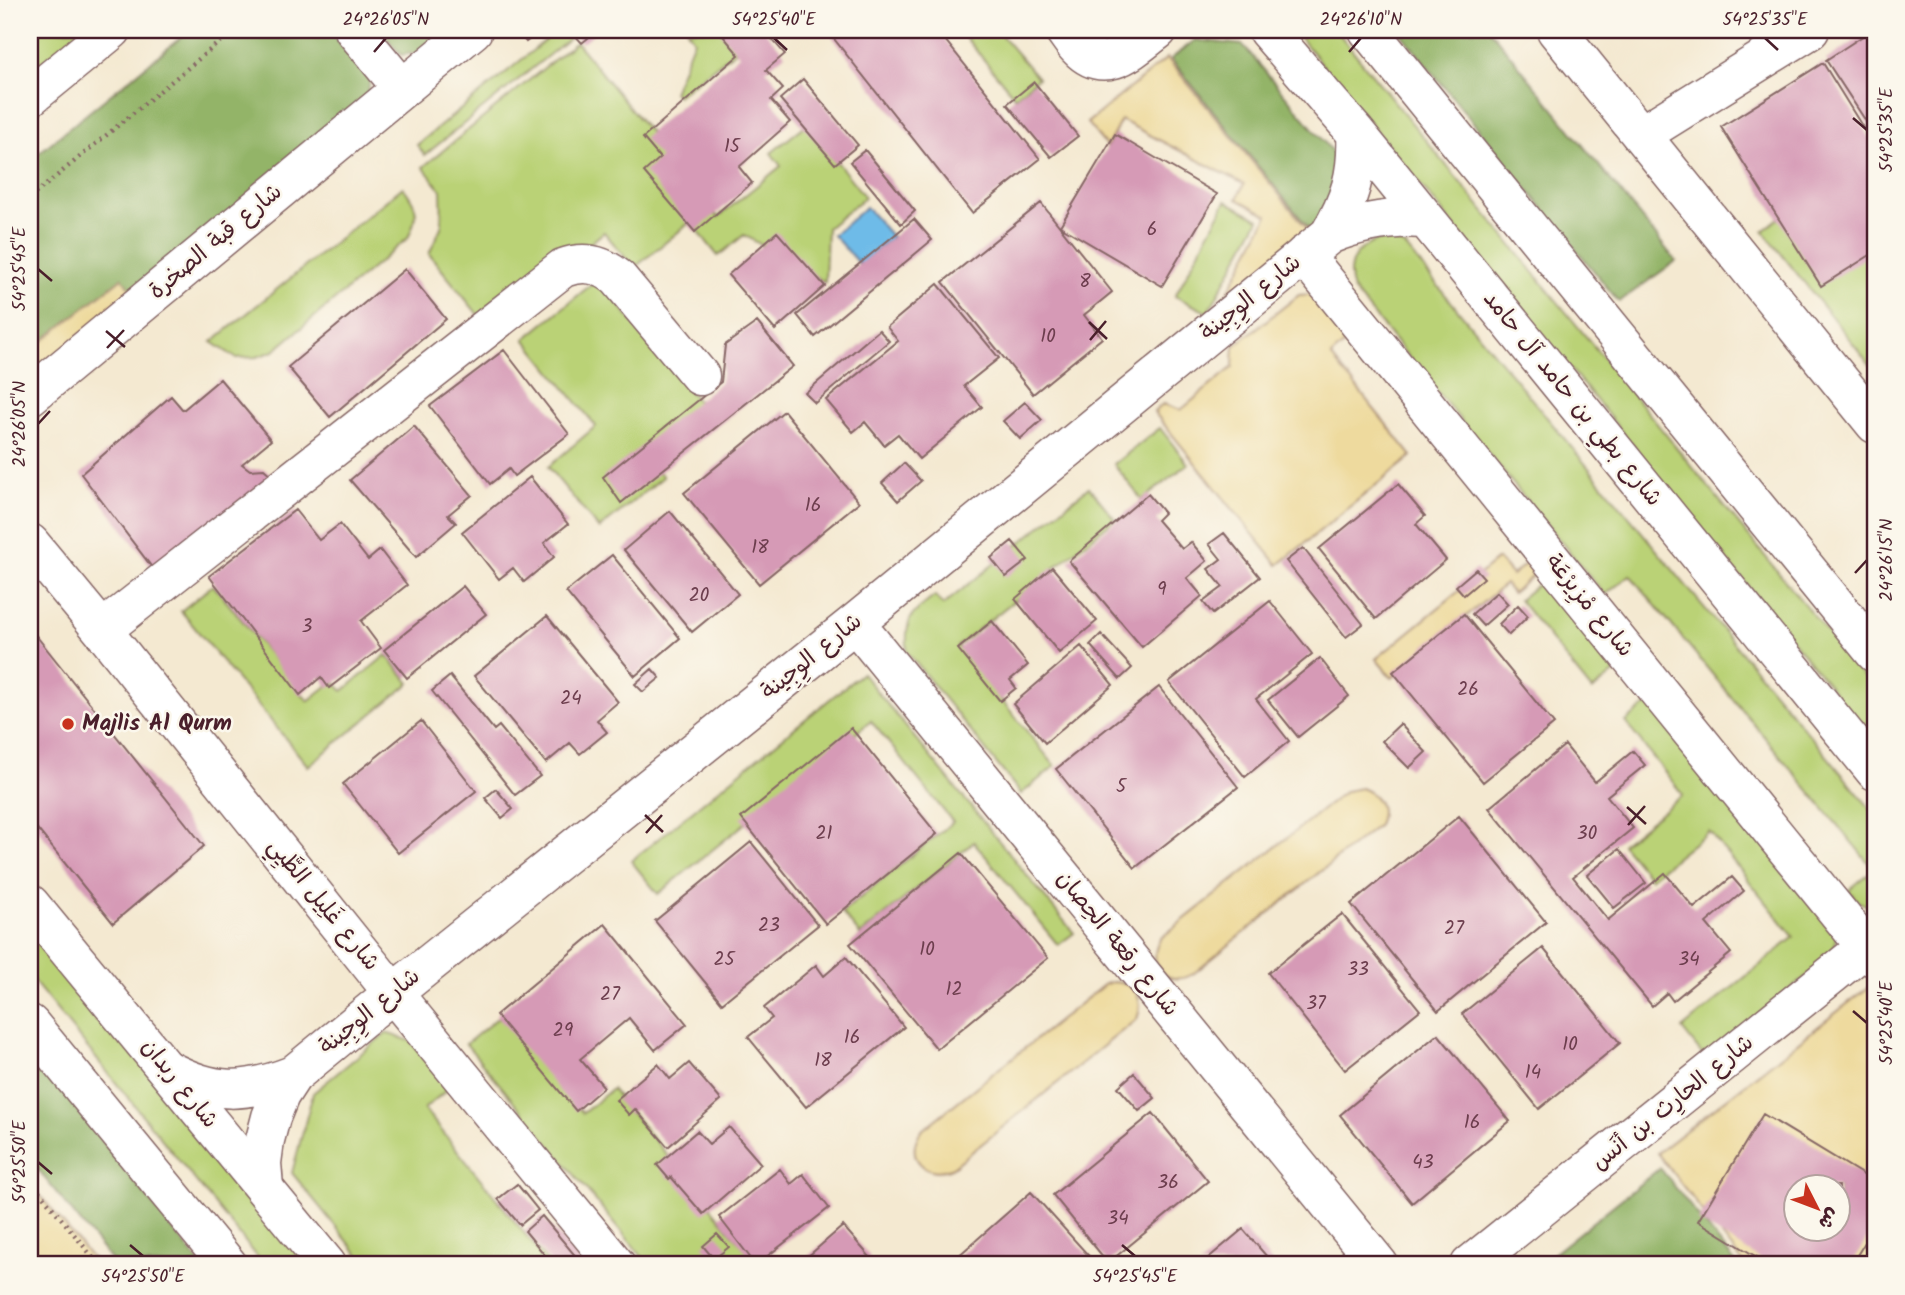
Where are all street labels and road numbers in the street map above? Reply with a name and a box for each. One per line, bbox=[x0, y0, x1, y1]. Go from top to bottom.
street label: شارع قبة الصخرة bbox=[141, 175, 291, 309]
street label: شارع الوِجِينة bbox=[1192, 246, 1310, 350]
street label: شارع بطي بن حامد آل حامد bbox=[1473, 283, 1671, 516]
street label: شارع مْزِيرْعَة bbox=[1536, 546, 1642, 666]
street label: شارع الوِجِينة bbox=[753, 605, 871, 709]
street label: شارع غَلِيل الطَّيِي bbox=[257, 831, 388, 980]
street label: شارع رِقعة الحِصان bbox=[1047, 863, 1187, 1025]
street label: شارع الوِجِينة bbox=[311, 960, 429, 1064]
street label: شارع الحارِث بن أنَس bbox=[1584, 1026, 1762, 1180]
street label: شارع ربدان bbox=[131, 1031, 227, 1137]

